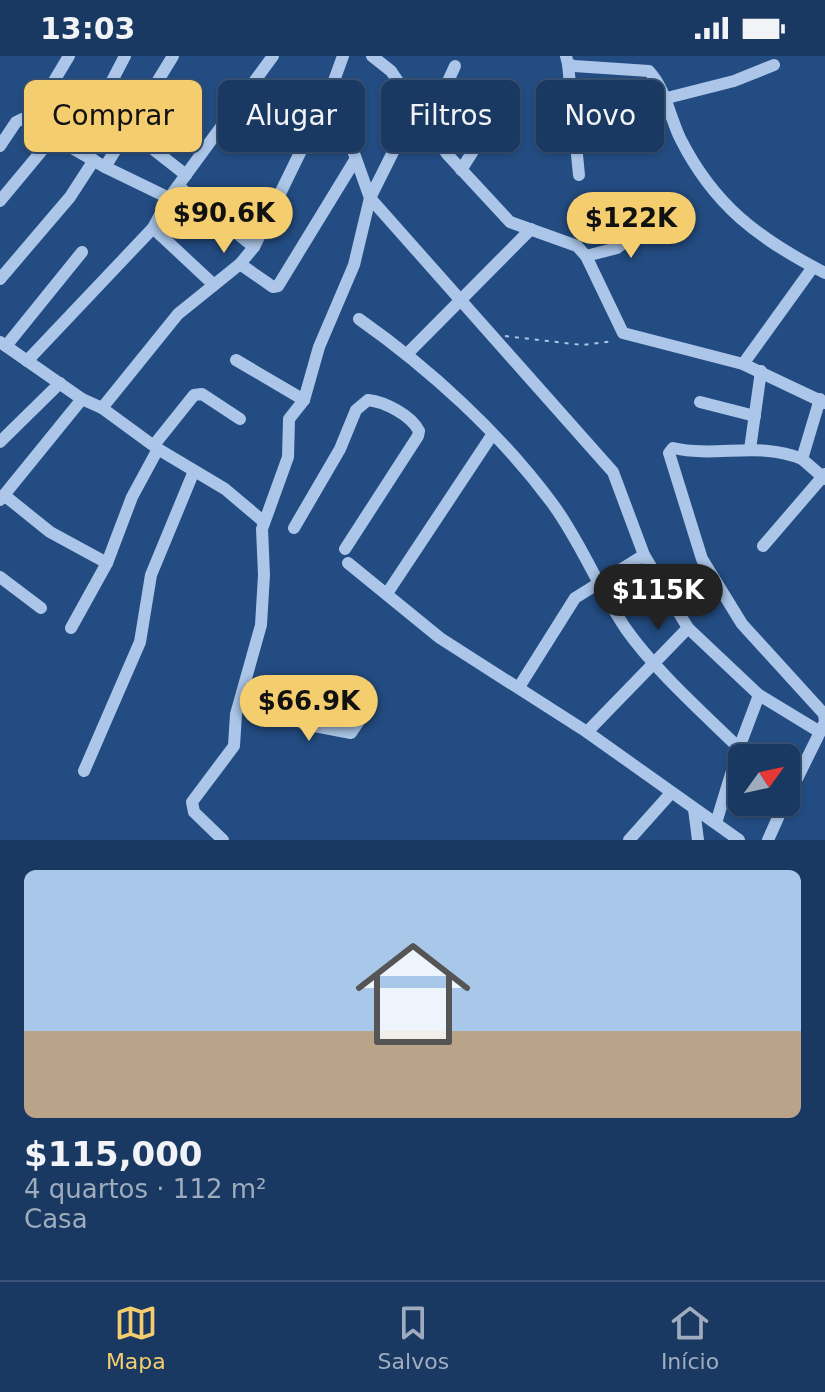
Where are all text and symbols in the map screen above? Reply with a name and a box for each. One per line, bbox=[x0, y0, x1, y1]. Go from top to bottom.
text: 13:03 bbox=[40, 11, 136, 46]
chip: Comprar bbox=[24, 80, 202, 152]
chip: Alugar bbox=[218, 80, 365, 152]
chip: Filtros bbox=[381, 80, 520, 152]
chip: Novo bbox=[536, 80, 664, 152]
pin: $90.6K bbox=[159, 187, 289, 255]
pin: $122K bbox=[575, 192, 687, 260]
text: $90.6K bbox=[173, 198, 275, 228]
text: $122K bbox=[585, 203, 677, 233]
pin: $115K bbox=[602, 564, 714, 632]
text: $115K bbox=[612, 575, 704, 605]
pin: $66.9K bbox=[244, 675, 374, 743]
text: $66.9K bbox=[258, 686, 360, 716]
north arrow bbox=[728, 744, 800, 816]
map controls bbox=[728, 744, 800, 816]
icon: home bbox=[341, 922, 485, 1066]
text: $115,000 bbox=[24, 1134, 203, 1174]
text: 4 quartos · 112 m² bbox=[24, 1174, 267, 1204]
text: Casa bbox=[24, 1204, 88, 1234]
tab: Mapa bbox=[106, 1301, 166, 1374]
tab: Salvos bbox=[378, 1301, 449, 1374]
tab: Início bbox=[661, 1301, 719, 1374]

